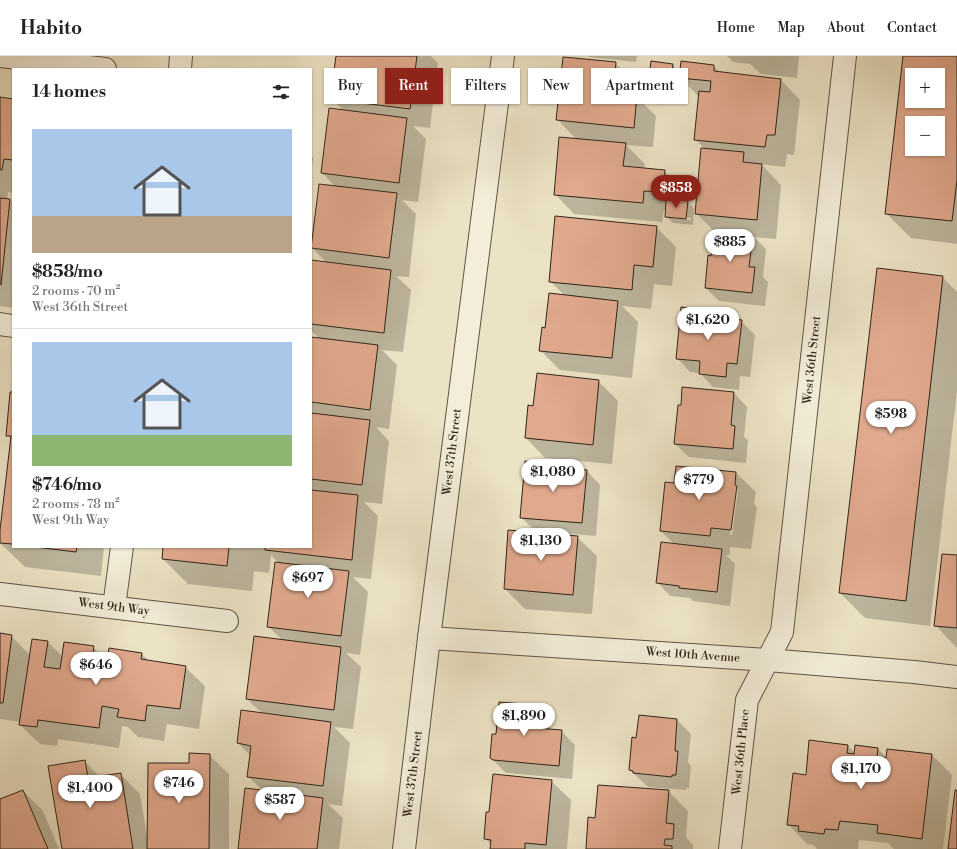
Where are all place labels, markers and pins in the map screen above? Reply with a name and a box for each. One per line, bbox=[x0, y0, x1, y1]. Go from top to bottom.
pin: $858 bbox=[652, 175, 700, 209]
pin: $885 bbox=[706, 229, 754, 263]
pin: $1,620 bbox=[675, 307, 741, 341]
pin: $598 bbox=[867, 401, 915, 435]
pin: $1,080 bbox=[520, 459, 586, 493]
pin: $779 bbox=[675, 467, 723, 501]
pin: $1,130 bbox=[508, 528, 574, 562]
pin: $697 bbox=[284, 565, 332, 599]
pin: $646 bbox=[72, 652, 120, 686]
pin: $1,890 bbox=[491, 703, 557, 737]
pin: $1,170 bbox=[828, 756, 894, 790]
pin: $746 bbox=[155, 770, 203, 804]
pin: $1,400 bbox=[57, 775, 123, 809]
pin: $587 bbox=[256, 787, 304, 821]

